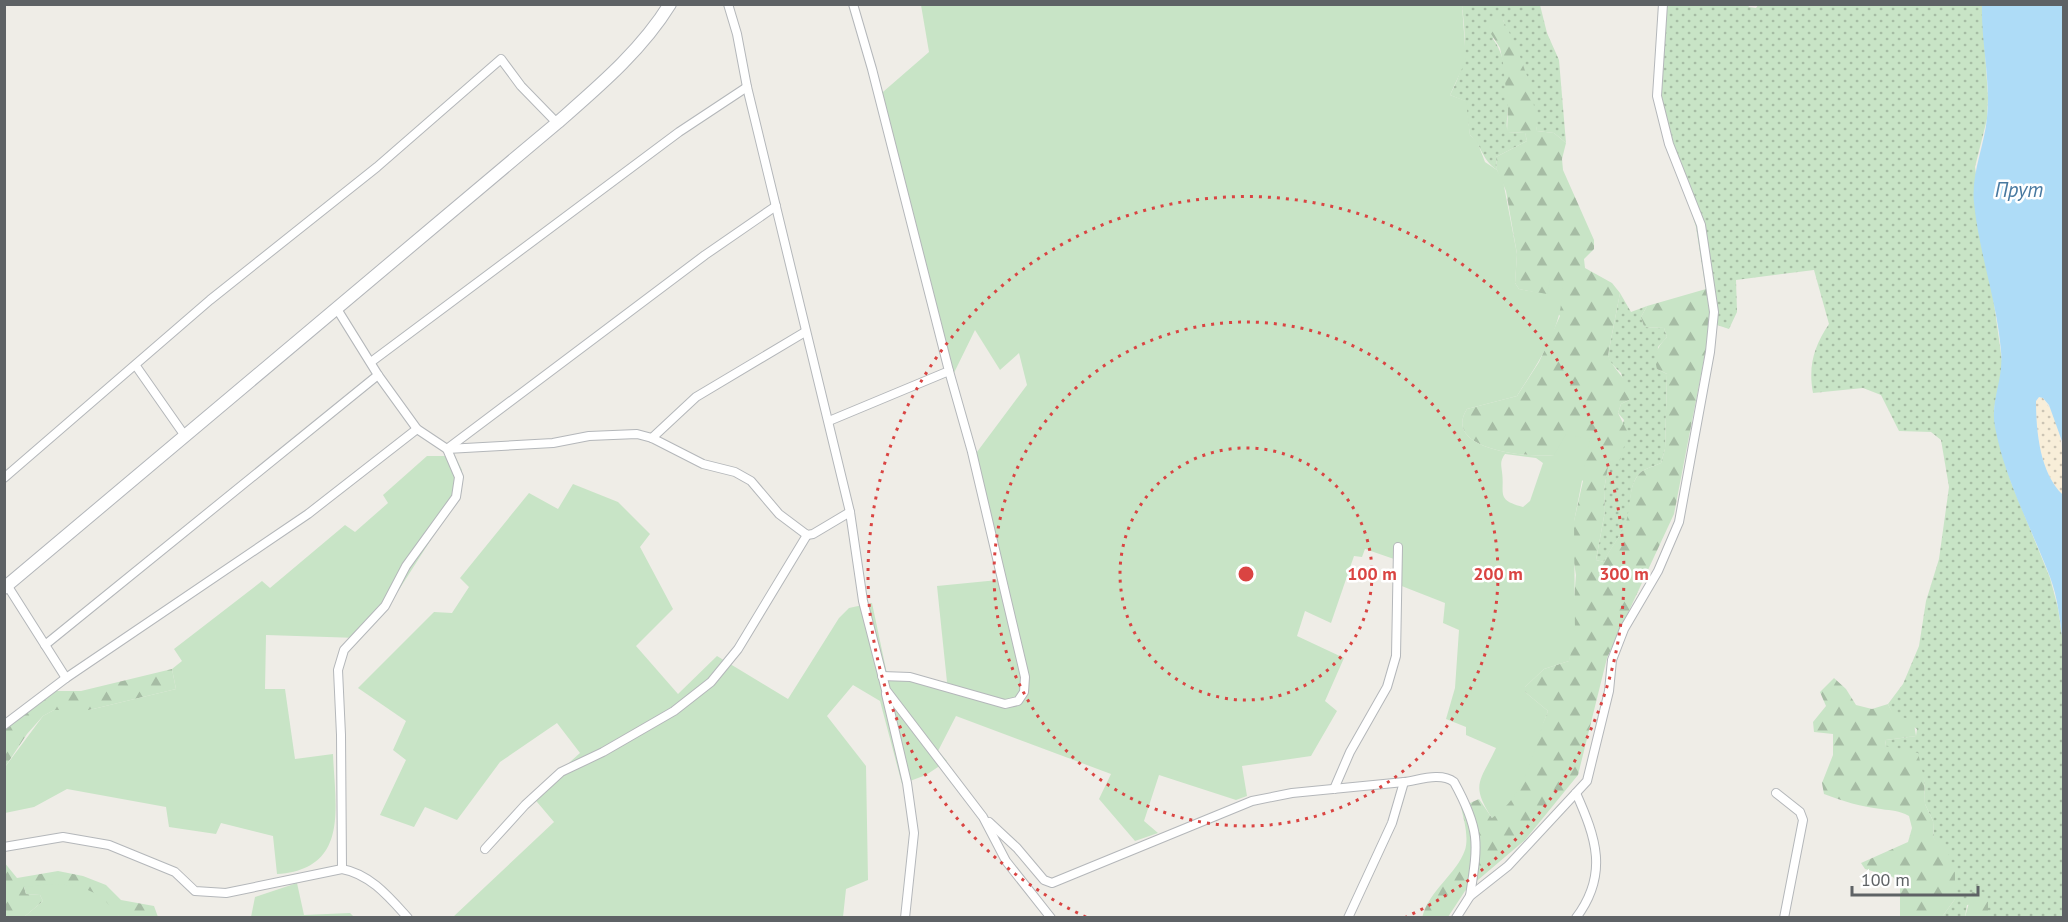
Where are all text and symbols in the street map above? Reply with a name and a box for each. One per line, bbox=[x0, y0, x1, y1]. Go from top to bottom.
water label: Прут bbox=[1995, 176, 2043, 203]
text: 100 m bbox=[1347, 562, 1397, 585]
text: 200 m bbox=[1473, 562, 1523, 585]
text: 300 m bbox=[1599, 562, 1649, 585]
centre of rings bbox=[1236, 564, 1256, 584]
scale bar bbox=[1852, 859, 1978, 897]
text: 100 m bbox=[1861, 868, 1910, 891]

